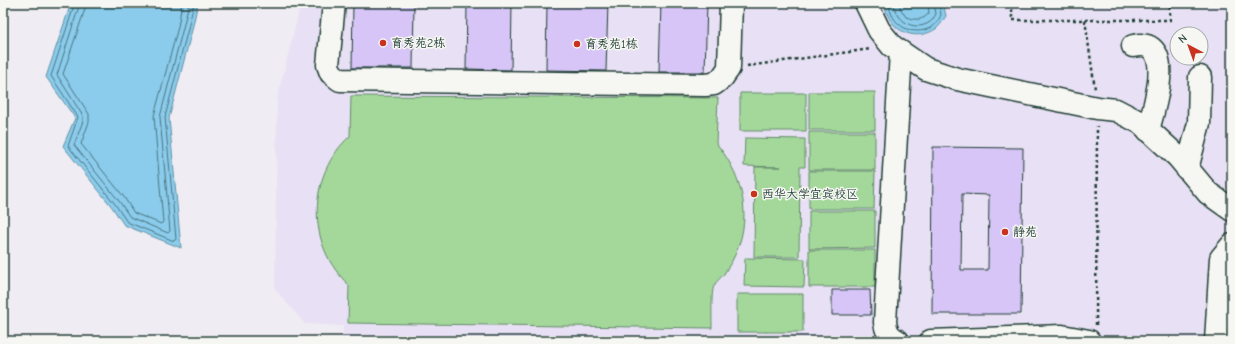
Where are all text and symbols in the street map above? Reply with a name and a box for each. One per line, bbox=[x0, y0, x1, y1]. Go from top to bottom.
north arrow bbox=[1169, 26, 1209, 66]
text: N bbox=[1176, 32, 1190, 46]
place label: 育秀苑2栋 bbox=[391, 36, 445, 50]
place label: 育秀苑1栋 bbox=[585, 37, 638, 51]
marker: 育秀苑2栋 bbox=[378, 38, 388, 48]
marker: 育秀苑1栋 bbox=[572, 39, 582, 49]
place label: 西华大学宜宾校区 bbox=[762, 187, 858, 201]
marker: 西华大学宜宾校区 bbox=[749, 189, 759, 199]
place label: 静苑 bbox=[1013, 225, 1037, 239]
marker: 静苑 bbox=[1000, 227, 1010, 237]

